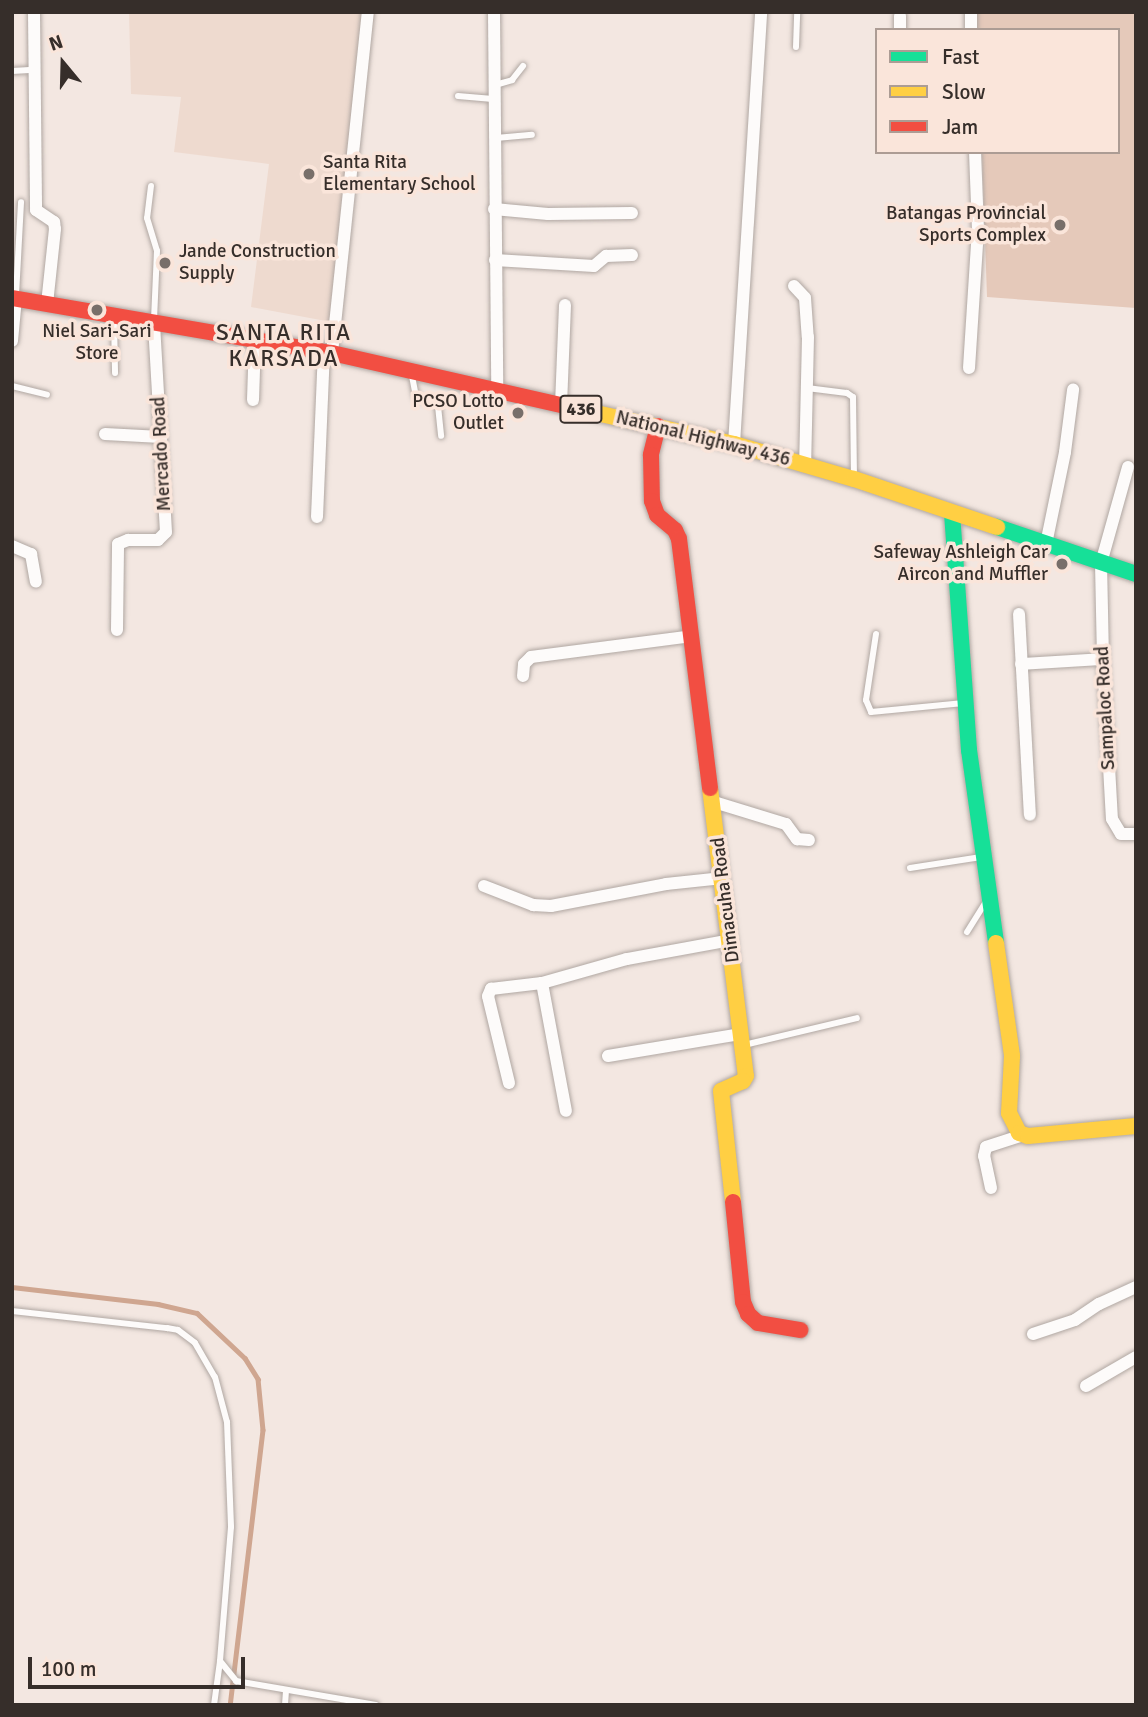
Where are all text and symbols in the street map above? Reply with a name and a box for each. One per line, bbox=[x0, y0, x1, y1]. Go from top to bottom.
north arrow bbox=[28, 28, 98, 98]
legend bbox=[875, 28, 1120, 154]
text: N bbox=[46, 30, 66, 57]
text: Fast bbox=[942, 44, 979, 70]
text: Slow bbox=[942, 79, 986, 105]
text: Jam bbox=[942, 114, 978, 140]
place label: Santa Rita Elementary School bbox=[323, 152, 476, 196]
marker: Santa Rita Elementary School bbox=[301, 166, 317, 182]
place label: Batangas Provincial Sports Complex bbox=[886, 203, 1046, 247]
marker: Batangas Provincial Sports Complex bbox=[1052, 217, 1068, 233]
place label: Jande Construction Supply bbox=[179, 241, 336, 285]
marker: Jande Construction Supply bbox=[157, 255, 173, 271]
marker: Niel Sari-Sari Store bbox=[89, 302, 105, 318]
district label: SANTA RITA KARSADA bbox=[217, 319, 351, 373]
place label: Niel Sari-Sari Store bbox=[42, 321, 152, 365]
place label: PCSO Lotto Outlet bbox=[412, 391, 504, 435]
road number: 436 bbox=[558, 394, 604, 424]
street label: Mercado Road bbox=[148, 396, 176, 512]
marker: PCSO Lotto Outlet bbox=[510, 405, 526, 421]
street label: National Highway 436 bbox=[614, 406, 792, 472]
place label: Safeway Ashleigh Car Aircon and Muffler bbox=[874, 542, 1048, 586]
marker: Safeway Ashleigh Car Aircon and Muffler bbox=[1054, 556, 1070, 572]
street label: Sampaloc Road bbox=[1091, 645, 1121, 771]
street label: Dimacuha Road bbox=[707, 836, 745, 964]
scale bar bbox=[32, 1644, 248, 1688]
text: 100 m bbox=[41, 1656, 96, 1682]

